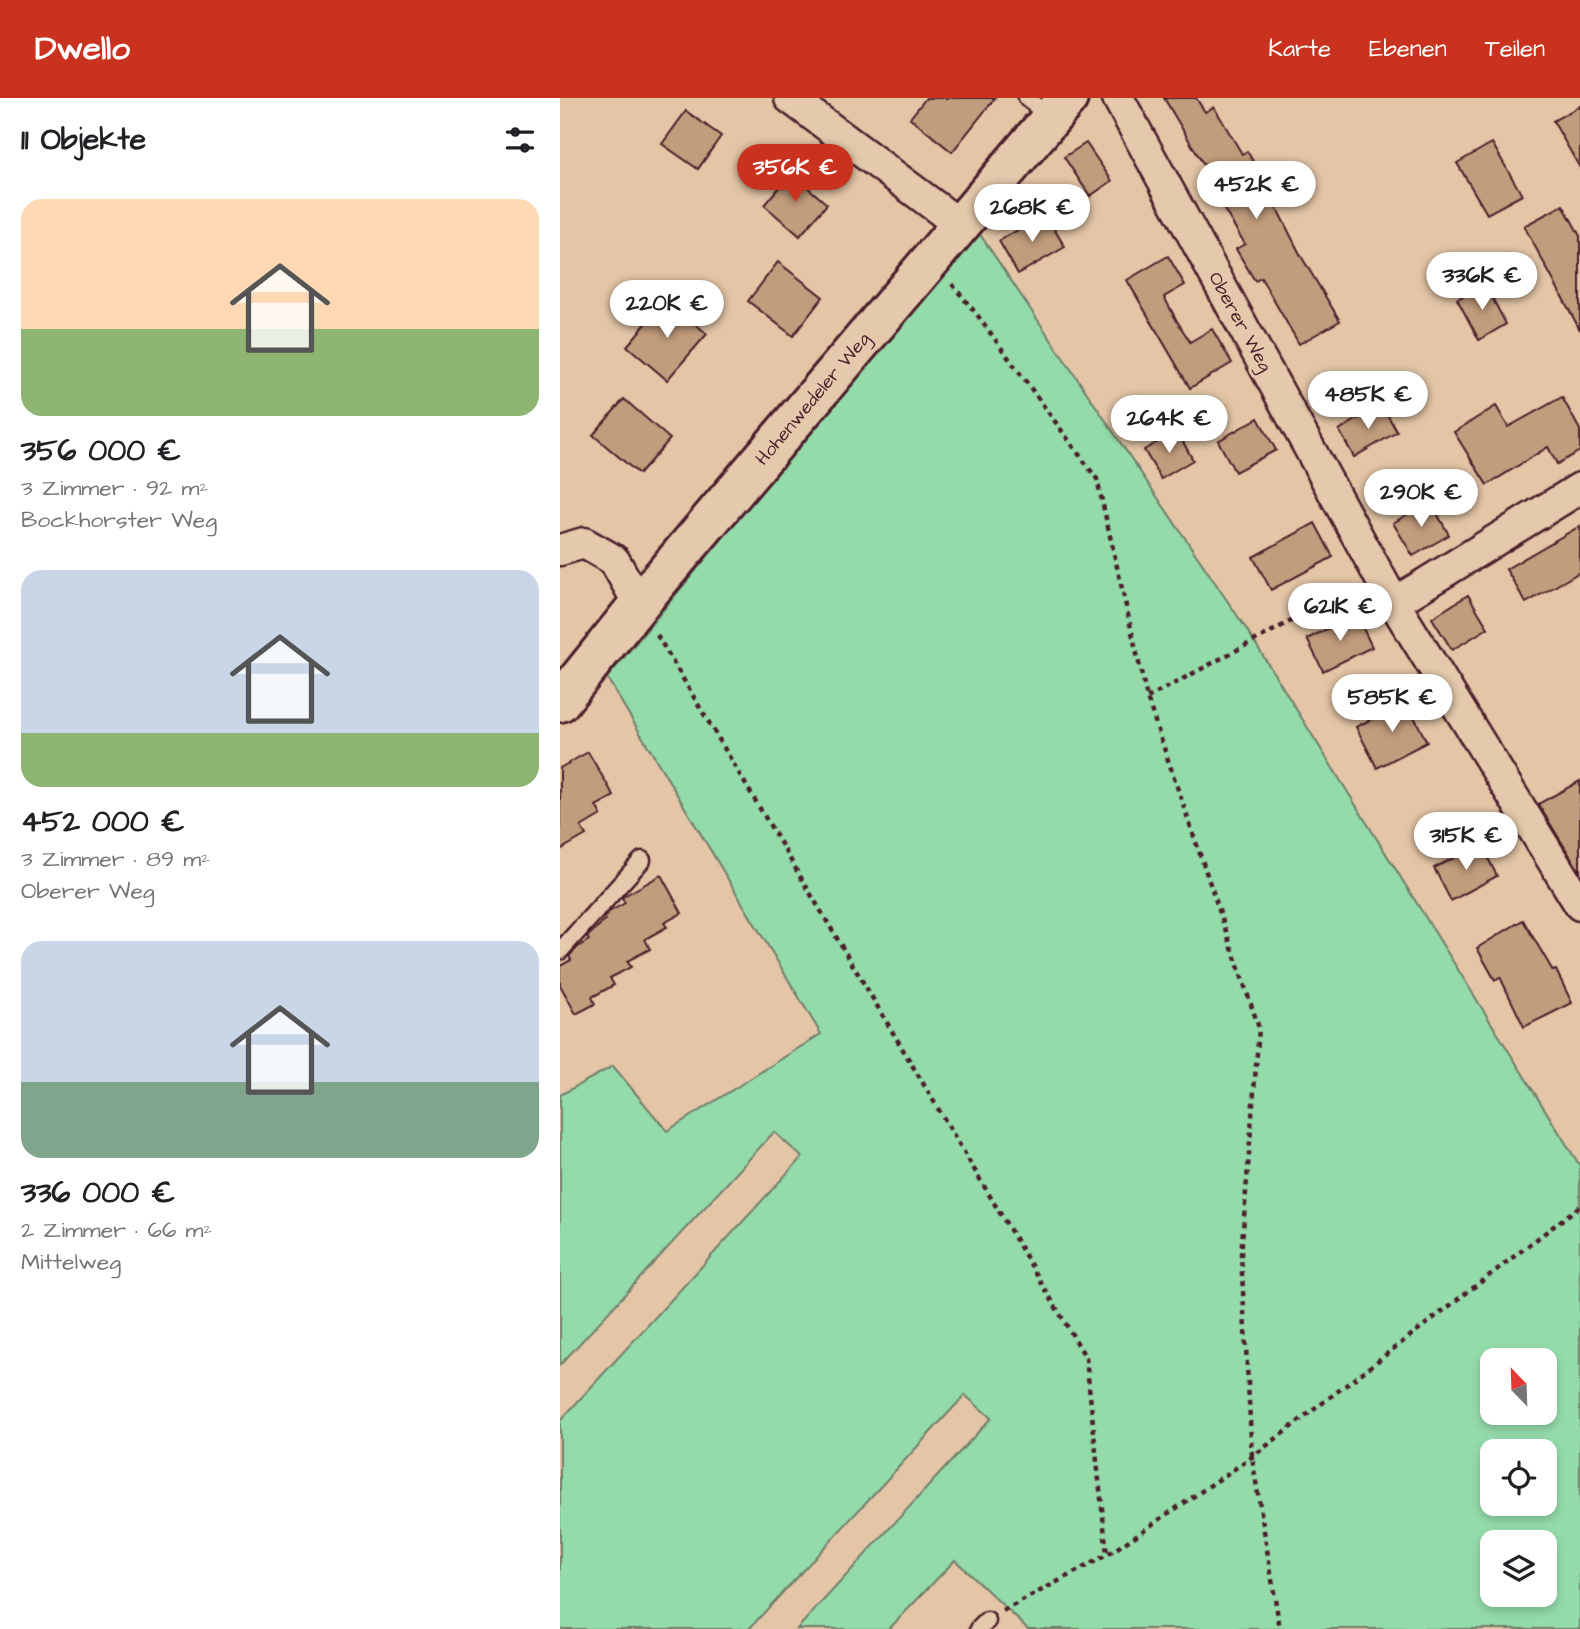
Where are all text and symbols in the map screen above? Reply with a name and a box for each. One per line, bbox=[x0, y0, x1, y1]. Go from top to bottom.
text: Dwello bbox=[35, 26, 130, 72]
text: Karte bbox=[1268, 32, 1331, 66]
text: Ebenen bbox=[1369, 32, 1447, 66]
text: Teilen bbox=[1485, 32, 1545, 66]
text: 11 Objekte bbox=[21, 119, 146, 161]
icon: filters bbox=[501, 121, 539, 159]
pin: 356K € bbox=[738, 144, 852, 204]
text: 356K € bbox=[753, 151, 837, 183]
pin: 452K € bbox=[1199, 162, 1313, 221]
text: 452K € bbox=[1213, 168, 1299, 200]
pin: 268K € bbox=[975, 184, 1089, 244]
text: 268K € bbox=[990, 191, 1074, 223]
icon: home bbox=[217, 245, 343, 371]
pin: 336K € bbox=[1425, 252, 1539, 312]
text: 336K € bbox=[1442, 259, 1522, 291]
street label: Oberer Weg bbox=[1201, 267, 1279, 378]
pin: 220K € bbox=[610, 280, 724, 340]
text: 220K € bbox=[626, 287, 708, 319]
street label: Hohenwedeler Weg bbox=[749, 326, 878, 472]
pin: 485K € bbox=[1311, 372, 1425, 431]
text: 485K € bbox=[1324, 378, 1412, 410]
pin: 264K € bbox=[1112, 396, 1226, 455]
text: 264K € bbox=[1127, 402, 1211, 434]
text: 356 000 € bbox=[21, 430, 181, 472]
pin: 290K € bbox=[1364, 470, 1478, 529]
text: 3 Zimmer · 92 m² bbox=[21, 472, 208, 504]
text: 290K € bbox=[1380, 476, 1462, 508]
text: Bockhorster Weg bbox=[21, 504, 217, 536]
pin: 621K € bbox=[1283, 584, 1397, 643]
text: 621K € bbox=[1304, 590, 1376, 622]
icon: home bbox=[217, 616, 343, 742]
pin: 585K € bbox=[1335, 674, 1449, 734]
text: 585K € bbox=[1348, 681, 1436, 713]
text: 452 000 € bbox=[21, 801, 184, 843]
pin: 315K € bbox=[1409, 812, 1523, 872]
text: 315K € bbox=[1430, 819, 1502, 851]
text: 3 Zimmer · 89 m² bbox=[21, 843, 210, 875]
text: Oberer Weg bbox=[21, 875, 155, 907]
icon: home bbox=[217, 987, 343, 1113]
text: 336 000 € bbox=[21, 1172, 175, 1214]
text: 2 Zimmer · 66 m² bbox=[21, 1214, 212, 1246]
text: Mittelweg bbox=[21, 1246, 121, 1278]
north arrow bbox=[1480, 1348, 1558, 1424]
map controls bbox=[1480, 1348, 1557, 1607]
button: locate bbox=[1480, 1439, 1557, 1516]
button: layers bbox=[1480, 1530, 1557, 1607]

